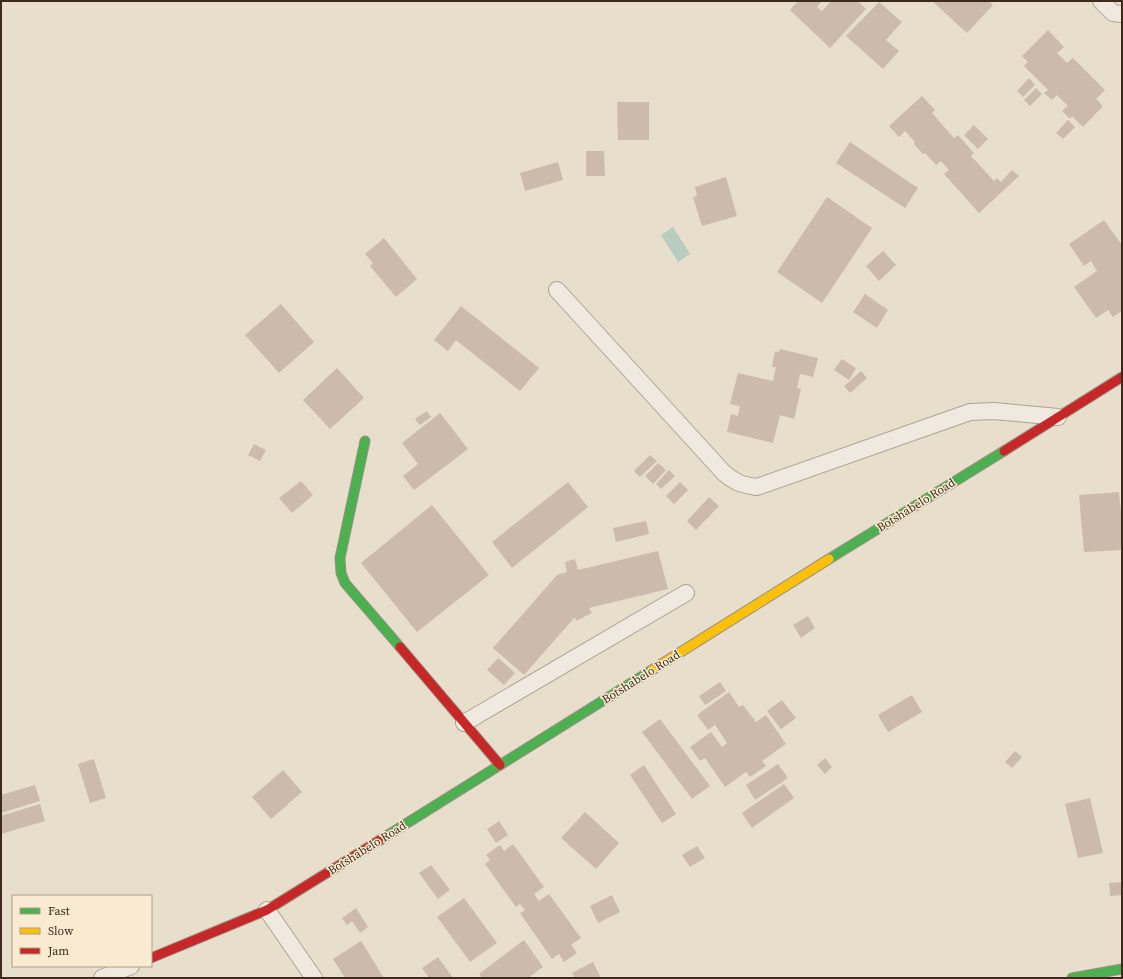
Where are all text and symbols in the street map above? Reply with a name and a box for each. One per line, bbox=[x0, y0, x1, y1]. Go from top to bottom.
street label: Botshabelo Road bbox=[874, 474, 958, 535]
street label: Botshabelo Road bbox=[599, 646, 683, 707]
street label: Botshabelo Road bbox=[325, 817, 409, 878]
legend bbox=[12, 895, 152, 967]
text: Fast bbox=[48, 903, 70, 919]
text: Slow bbox=[48, 923, 74, 939]
text: Jam bbox=[47, 943, 69, 959]

